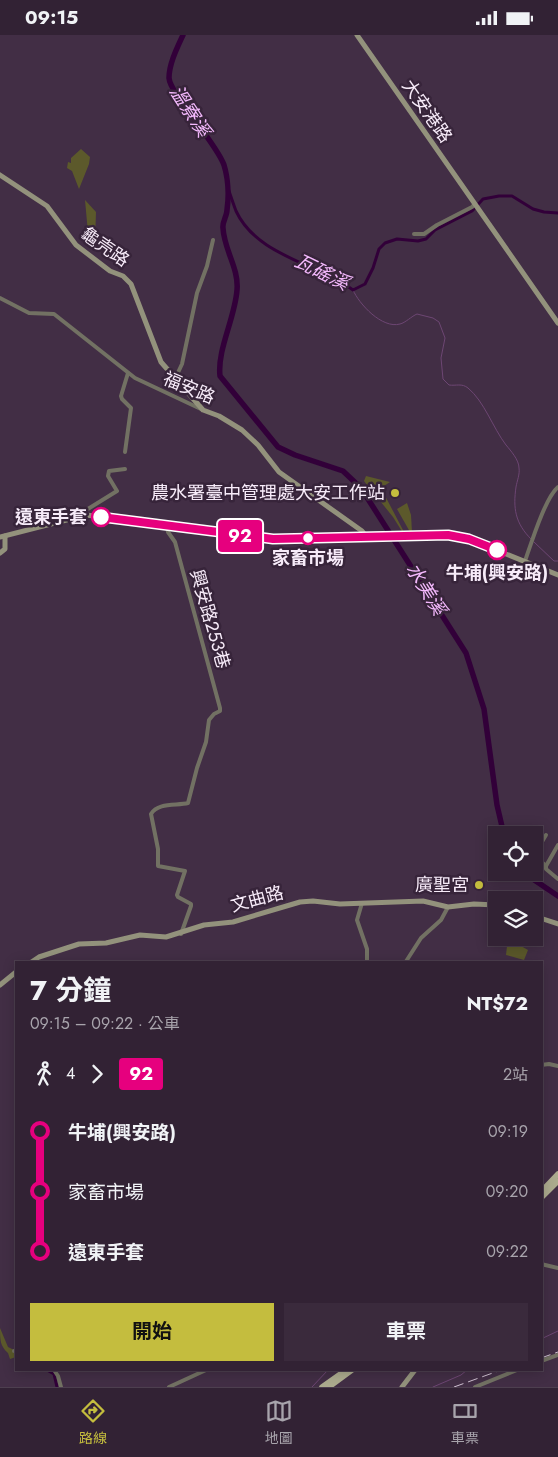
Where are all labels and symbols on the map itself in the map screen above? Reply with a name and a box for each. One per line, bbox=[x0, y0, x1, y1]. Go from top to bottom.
street label: 大安港路 bbox=[396, 74, 458, 148]
water label: 溫寮溪 bbox=[163, 80, 218, 145]
street label: 龜壳路 bbox=[75, 221, 135, 273]
water label: 瓦磘溪 bbox=[290, 247, 356, 298]
street label: 福安路 bbox=[159, 365, 219, 411]
place label: 農水署臺中管理處大安工作站 bbox=[151, 480, 385, 506]
marker: 農水署臺中管理處大安工作站 bbox=[389, 487, 401, 499]
place label: 遠東手套 bbox=[15, 504, 87, 530]
marker: 遠東手套 bbox=[91, 507, 111, 527]
line badge: 92 bbox=[218, 520, 262, 552]
marker: 家畜市場 bbox=[301, 531, 315, 545]
marker: 牛埔(興安路) bbox=[487, 540, 507, 560]
place label: 家畜市場 bbox=[272, 545, 344, 571]
water label: 水美溪 bbox=[399, 558, 454, 623]
place label: 牛埔(興安路) bbox=[446, 560, 548, 586]
street label: 興安路253巷 bbox=[183, 566, 237, 672]
place label: 廣聖宮 bbox=[415, 872, 469, 898]
street label: 文曲路 bbox=[228, 879, 286, 919]
marker: 廣聖宮 bbox=[473, 879, 485, 891]

